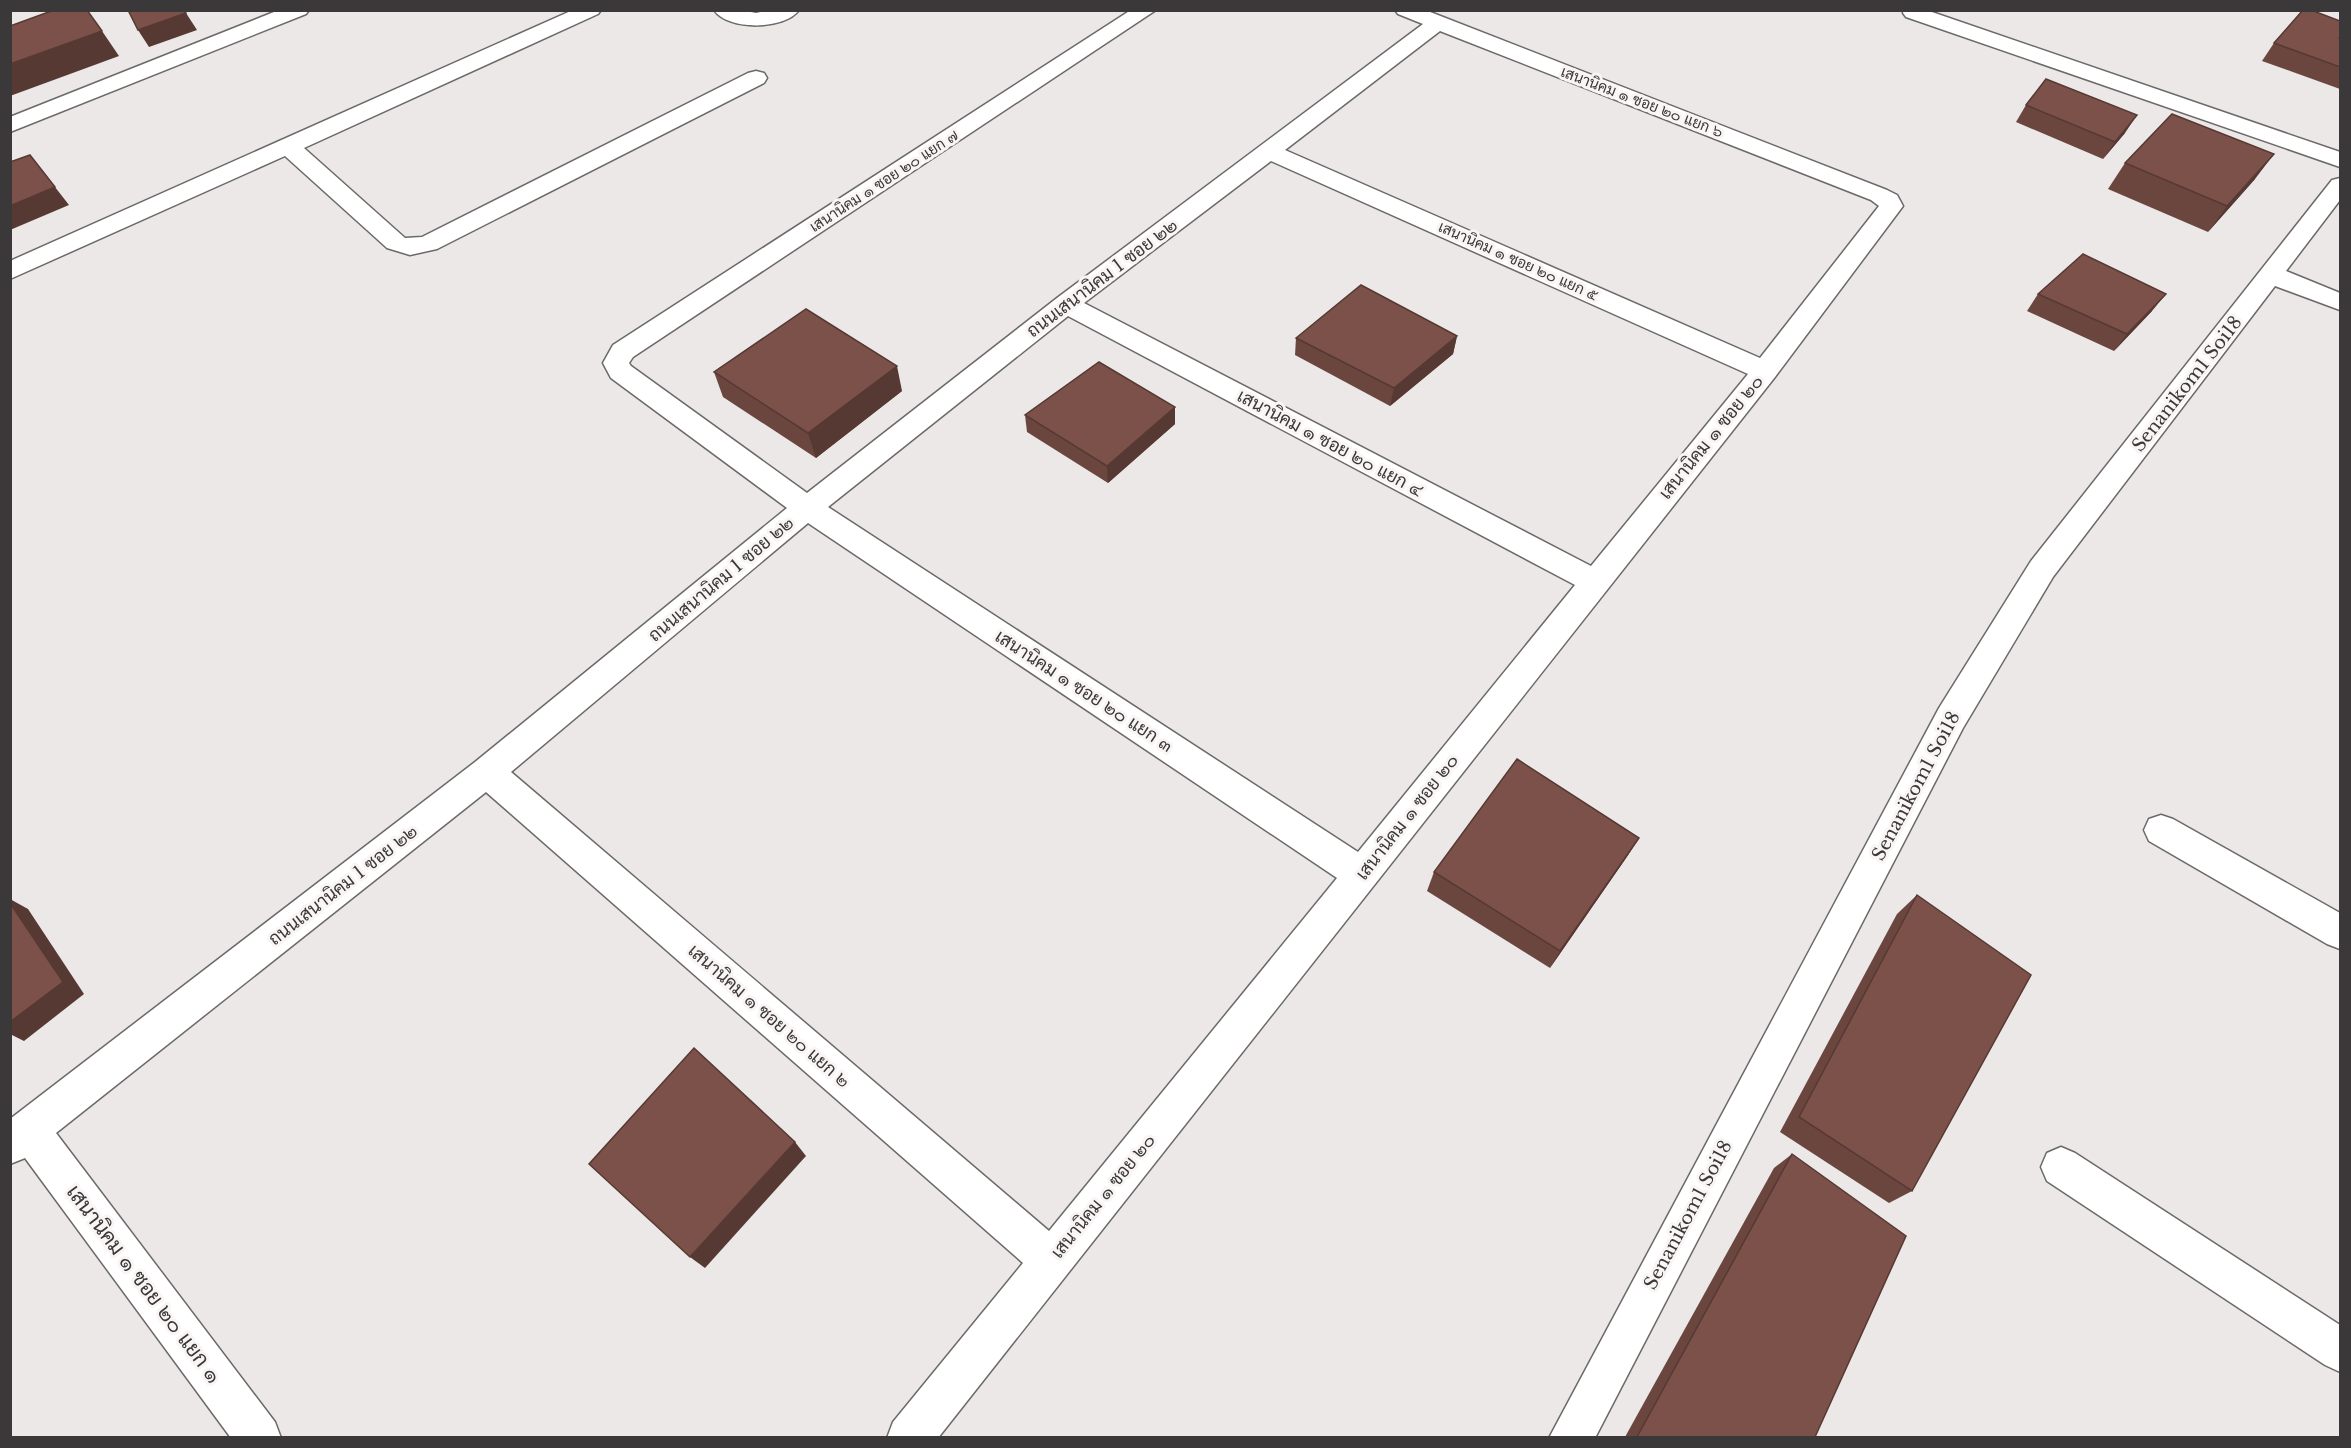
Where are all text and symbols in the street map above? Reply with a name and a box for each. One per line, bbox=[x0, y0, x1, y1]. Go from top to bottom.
street label: เสนานิคม ๑ ซอย ๒๐ แยก ๖ bbox=[1558, 62, 1726, 141]
street label: เสนานิคม ๑ ซอย ๒๐ แยก ๗ bbox=[806, 125, 962, 236]
street label: ถนนเสนานิคม 1 ซอย ๒๒ bbox=[1022, 214, 1182, 342]
street label: เสนานิคม ๑ ซอย ๒๐ แยก ๕ bbox=[1436, 217, 1602, 305]
street label: Senanikom1 Soi18 bbox=[2127, 312, 2247, 456]
street label: เสนานิคม ๑ ซอย ๒๐ bbox=[1654, 370, 1768, 504]
street label: เสนานิคม ๑ ซอย ๒๐ แยก ๔ bbox=[1233, 385, 1427, 502]
street label: ถนนเสนานิคม 1 ซอย ๒๒ bbox=[644, 512, 798, 646]
street label: เสนานิคม ๑ ซอย ๒๐ แยก ๓ bbox=[991, 625, 1177, 757]
street label: Senanikom1 Soi18 bbox=[1867, 708, 1965, 864]
street label: เสนานิคม ๑ ซอย ๒๐ bbox=[1351, 750, 1463, 884]
street label: ถนนเสนานิคม 1 ซอย ๒๒ bbox=[264, 820, 422, 950]
street label: เสนานิคม ๑ ซอย ๒๐ แยก ๒ bbox=[684, 940, 854, 1092]
street label: เสนานิคม ๑ ซอย ๒๐ bbox=[1046, 1129, 1160, 1263]
street label: Senanikom1 Soi18 bbox=[1639, 1137, 1737, 1293]
street label: เสนานิคม ๑ ซอย ๒๐ แยก ๑ bbox=[61, 1180, 227, 1388]

